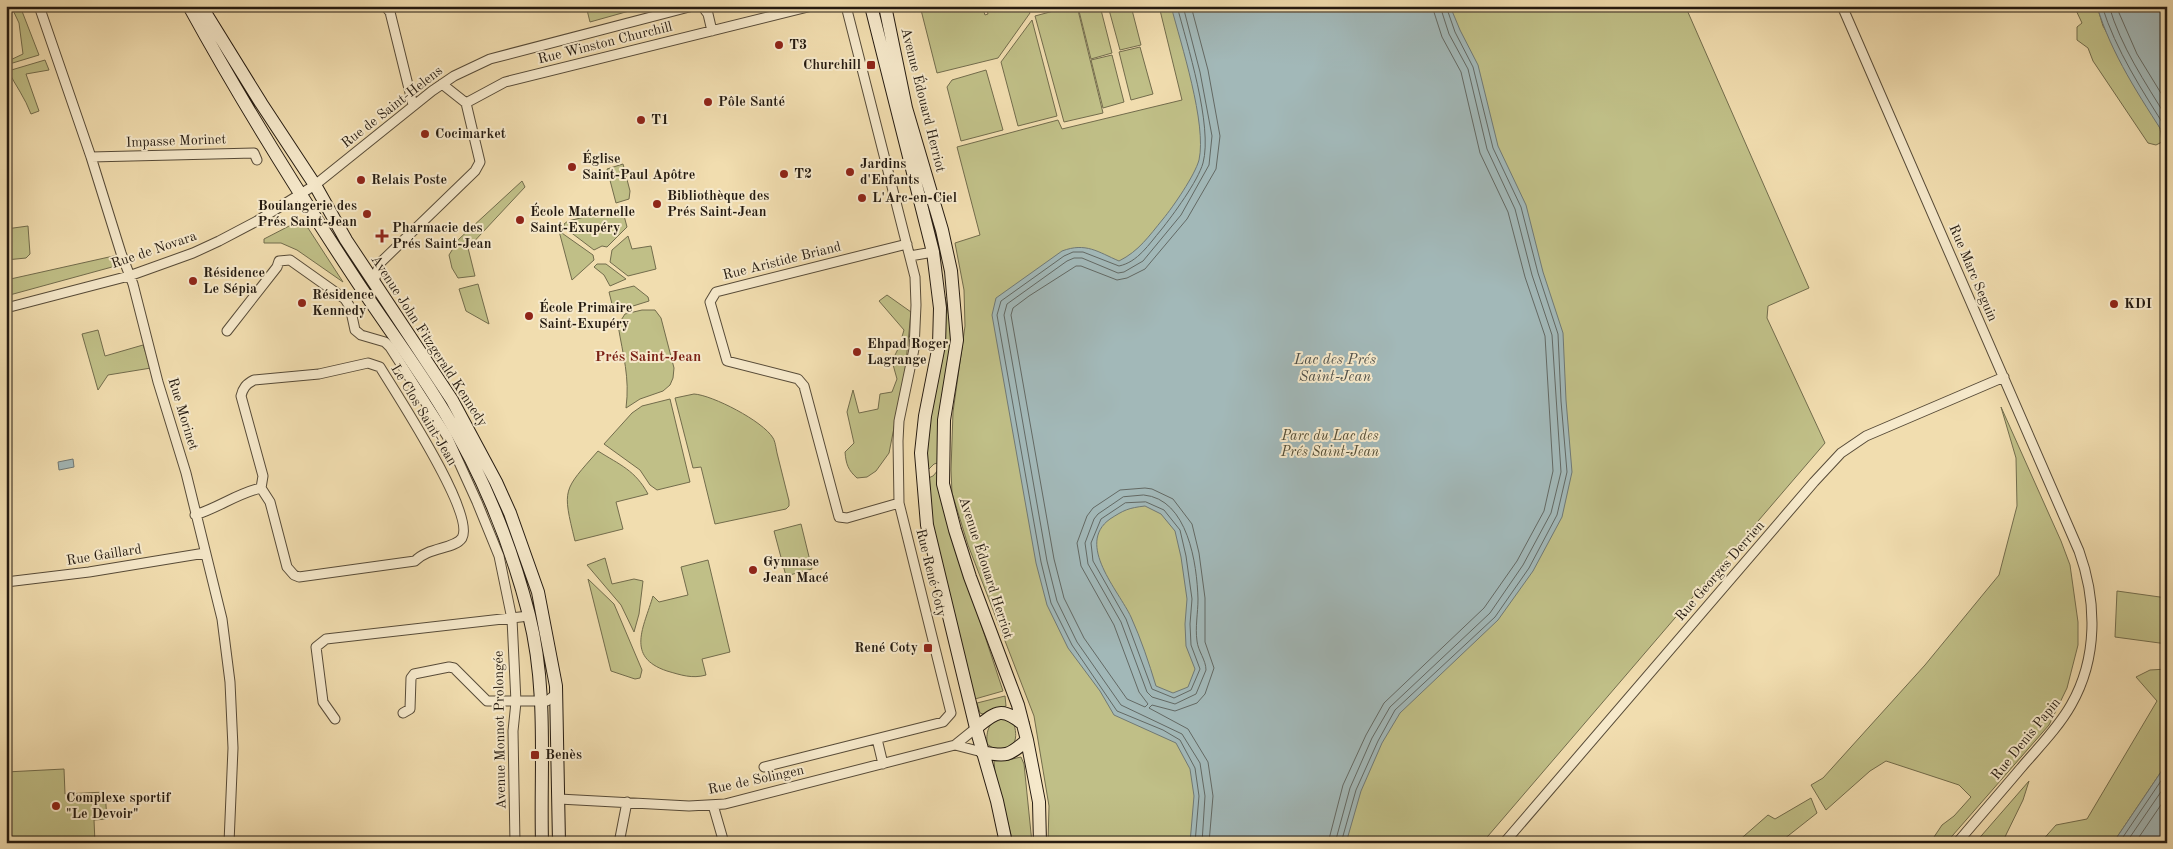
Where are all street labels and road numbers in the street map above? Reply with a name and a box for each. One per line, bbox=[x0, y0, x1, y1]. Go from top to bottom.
street label: Rue Winston Churchill bbox=[536, 19, 674, 67]
street label: Avenue Édouard Herriot bbox=[898, 26, 951, 174]
street label: Rue de Saint-Helens bbox=[339, 63, 445, 151]
street label: Impasse Morinet bbox=[126, 132, 227, 150]
street label: Rue Marc Seguin bbox=[1946, 222, 2000, 324]
street label: Rue de Novara bbox=[110, 229, 199, 271]
street label: Rue Aristide Briand bbox=[721, 240, 843, 282]
street label: Avenue John Fitzgerald Kennedy bbox=[368, 253, 490, 430]
street label: Le Clos Saint-Jean bbox=[388, 362, 460, 468]
street label: Rue Morinet bbox=[165, 376, 201, 452]
street label: Avenue Édouard Herriot bbox=[956, 494, 1018, 641]
street label: Rue Georges Derrien bbox=[1673, 518, 1767, 624]
street label: Rue René Coty bbox=[913, 527, 949, 619]
street label: Rue Gaillard bbox=[65, 542, 143, 568]
street label: Avenue Monnot Prolongée bbox=[492, 650, 508, 810]
street label: Rue Denis Papin bbox=[1989, 695, 2063, 783]
street label: Rue de Solingen bbox=[707, 763, 806, 797]

